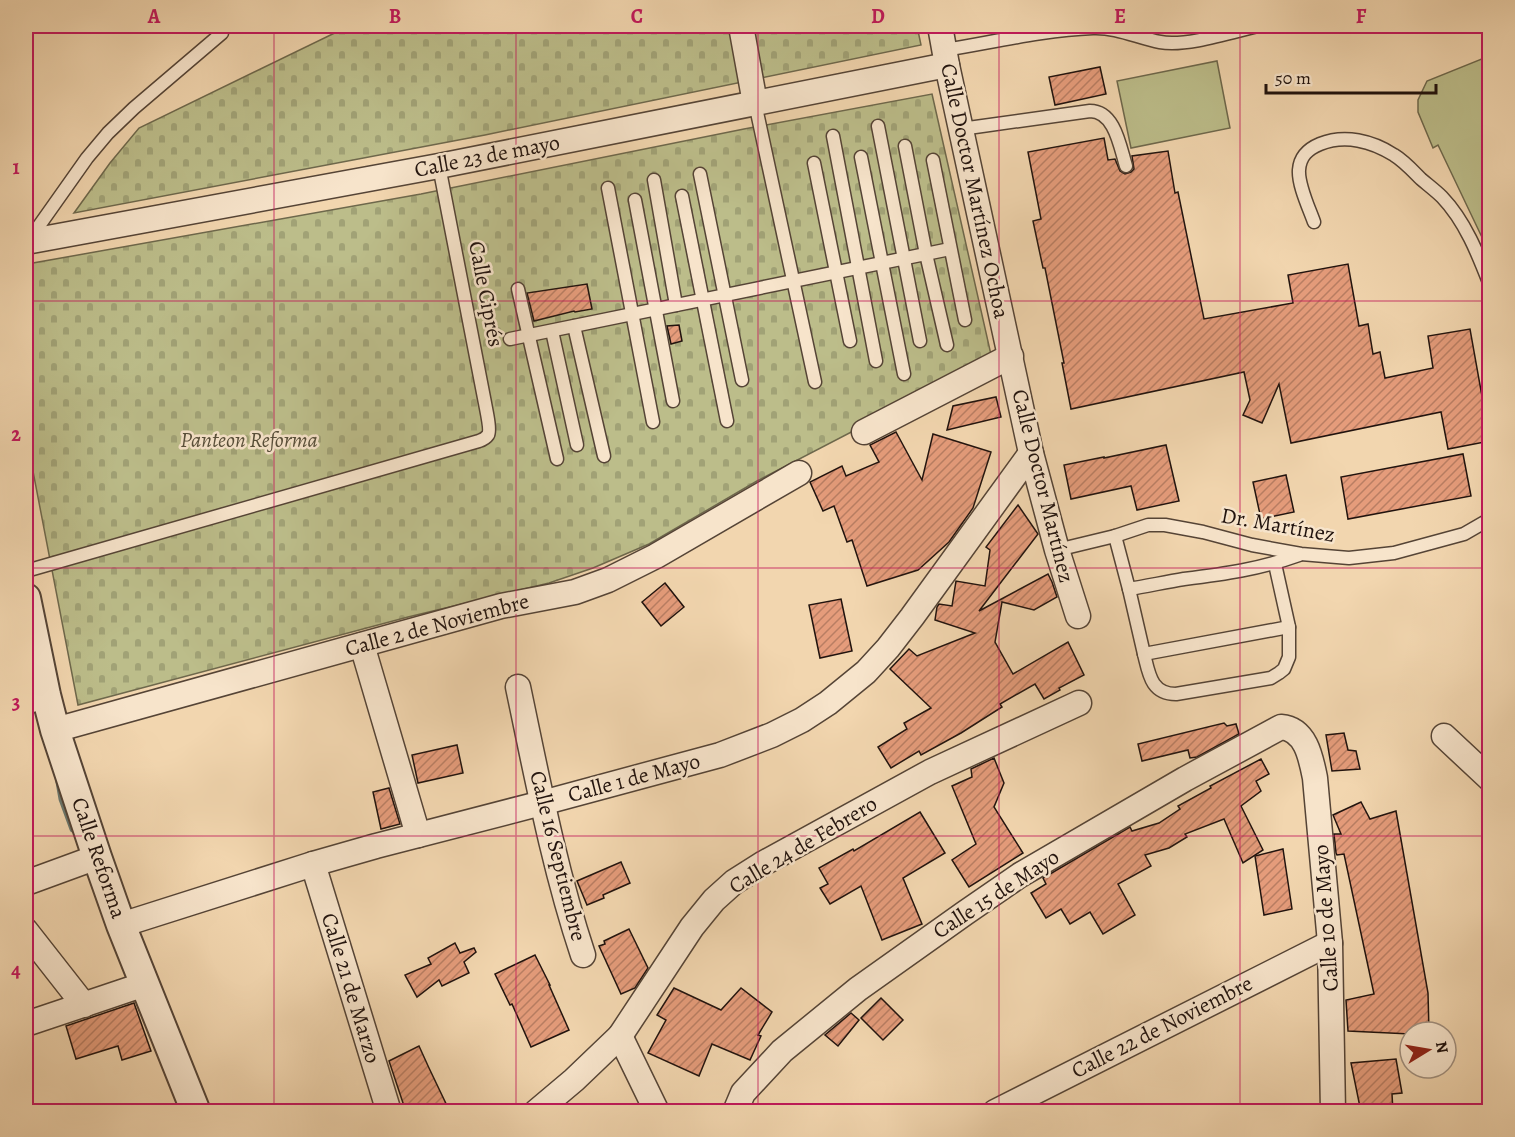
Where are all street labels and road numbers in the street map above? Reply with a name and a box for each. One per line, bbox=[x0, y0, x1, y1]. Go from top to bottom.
street label: Calle Doctor Martínez Ochoa bbox=[933, 61, 1017, 322]
street label: Calle 23 de mayo bbox=[412, 127, 562, 185]
street label: Calle Ciprés bbox=[461, 239, 511, 349]
street label: Calle Doctor Martínez bbox=[1004, 386, 1082, 586]
street label: Dr. Martínez bbox=[1219, 500, 1337, 550]
street label: Calle 2 de Noviembre bbox=[342, 586, 532, 664]
street label: Calle 1 de Mayo bbox=[565, 746, 703, 810]
street label: Calle 16 Septiembre bbox=[522, 768, 594, 944]
street label: Calle 24 de Febrero bbox=[723, 789, 883, 901]
street label: Calle Reforma bbox=[64, 793, 134, 923]
street label: Calle 15 de Mayo bbox=[927, 842, 1065, 946]
street label: Calle 10 de Mayo bbox=[1306, 843, 1346, 993]
street label: Calle 21 de Marzo bbox=[314, 909, 388, 1067]
street label: Calle 22 de Noviembre bbox=[1066, 968, 1258, 1086]

